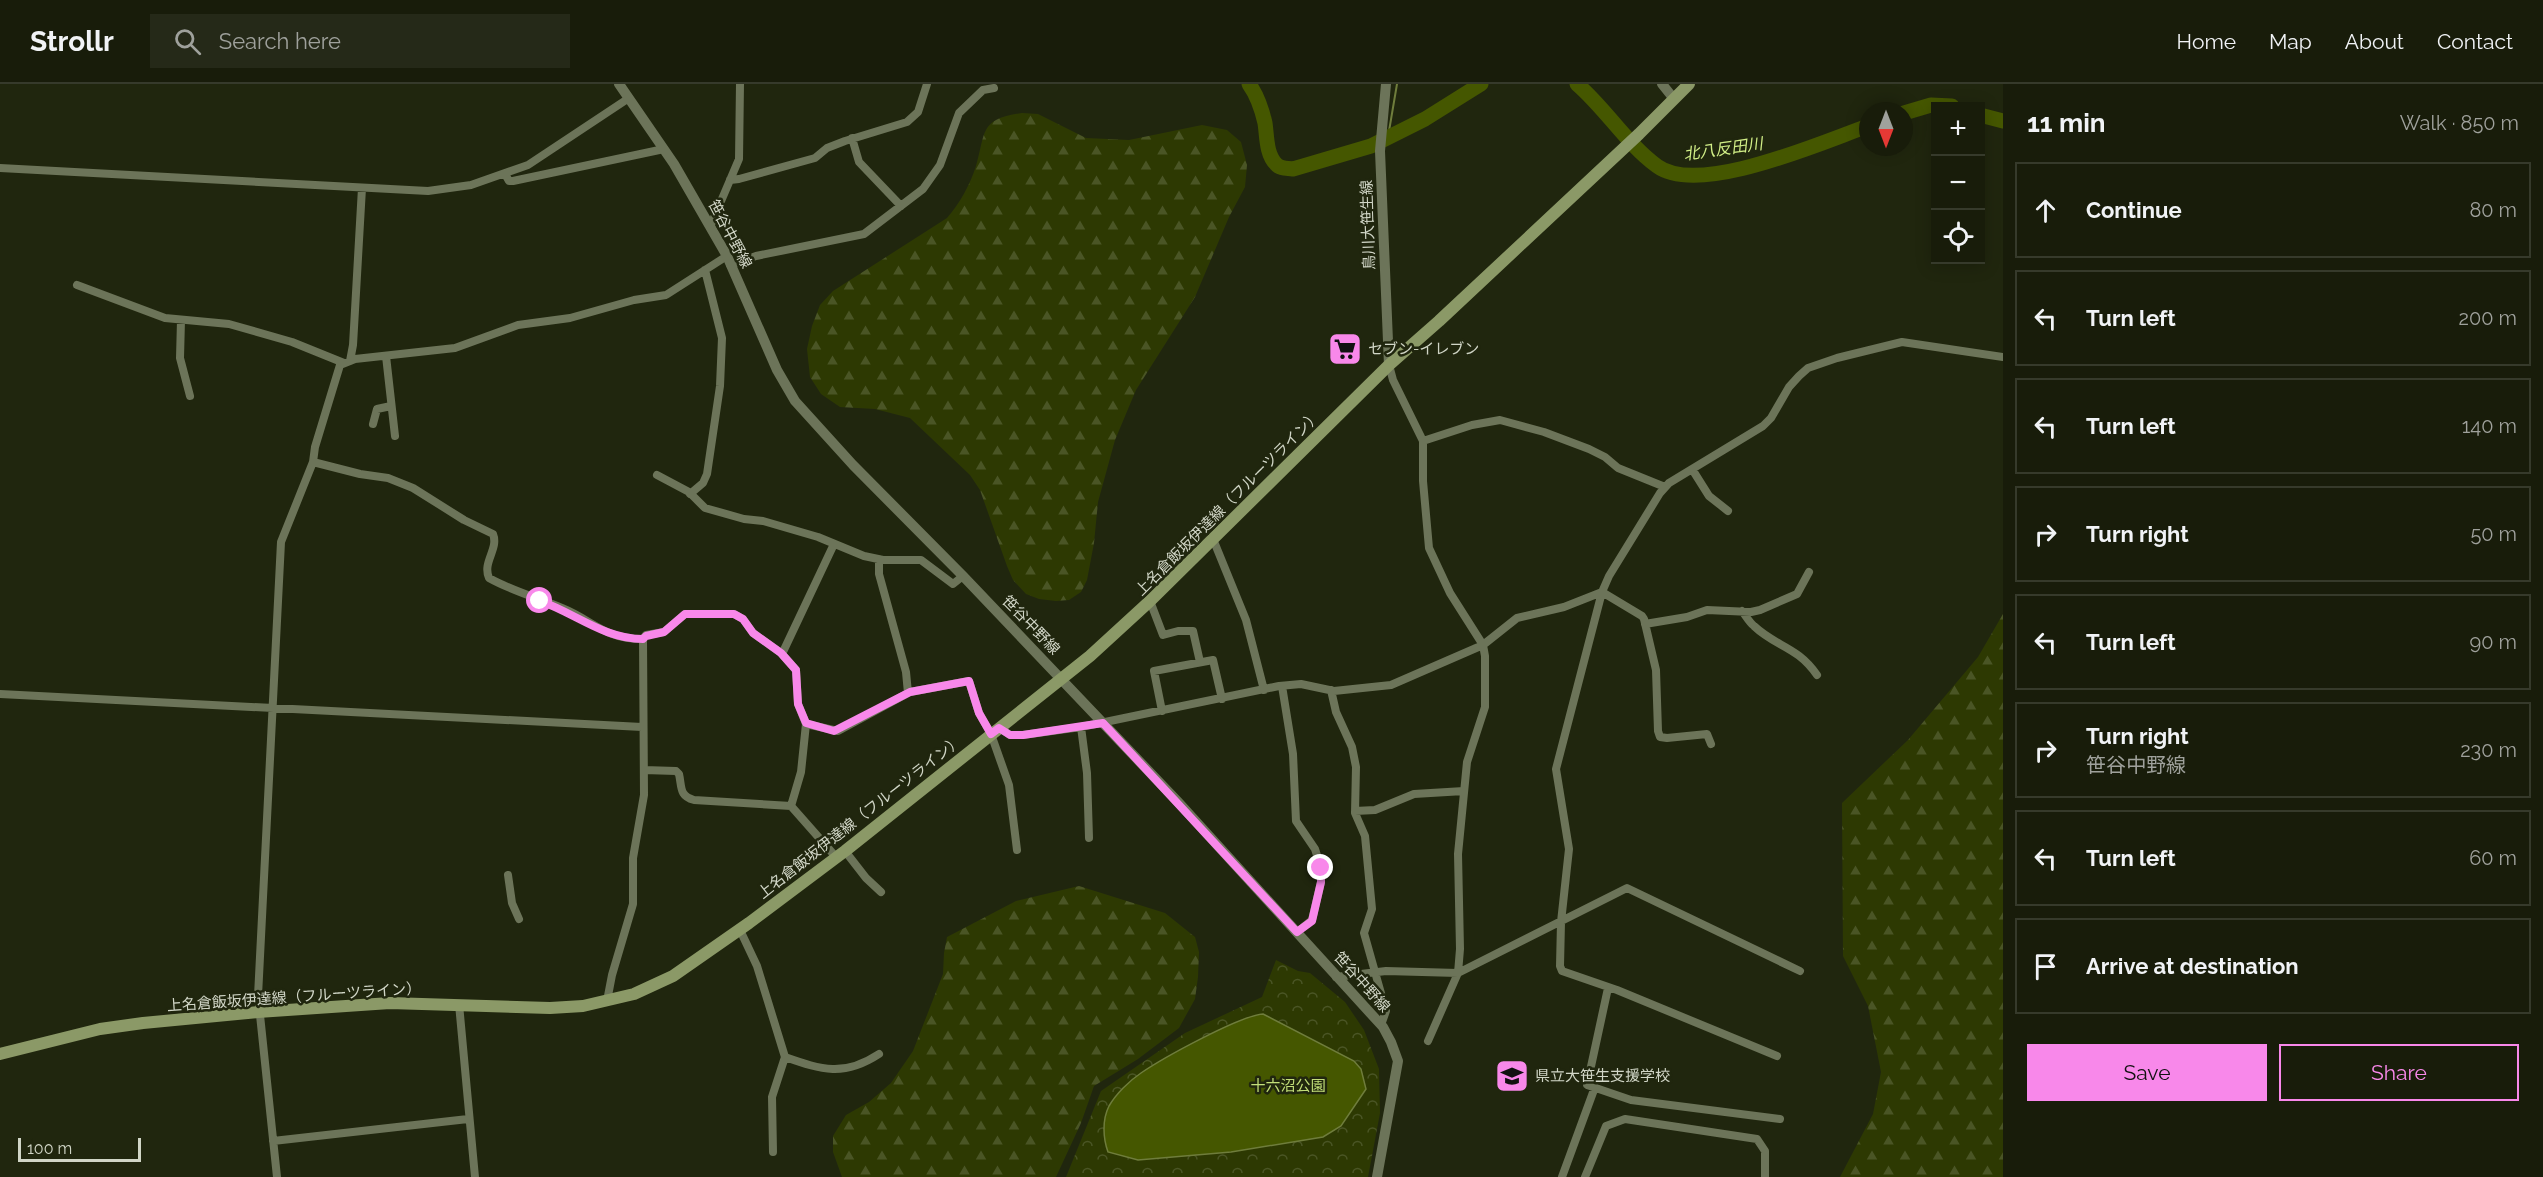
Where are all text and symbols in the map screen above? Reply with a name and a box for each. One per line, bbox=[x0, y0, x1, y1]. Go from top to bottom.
search box bbox=[150, 14, 570, 68]
text: Strollr bbox=[30, 25, 114, 58]
icon: search bbox=[171, 25, 204, 58]
text: Search here bbox=[219, 28, 341, 54]
text: Home bbox=[2177, 29, 2236, 54]
text: Map bbox=[2269, 29, 2312, 54]
text: About bbox=[2345, 29, 2404, 54]
text: Contact bbox=[2437, 29, 2513, 54]
north arrow bbox=[1859, 102, 1913, 156]
map controls bbox=[1931, 102, 1985, 264]
button: + bbox=[1931, 102, 1985, 156]
text: 11 min bbox=[2027, 108, 2105, 138]
text: Walk · 850 m bbox=[2400, 111, 2519, 135]
water label: 北八反田川 bbox=[1682, 134, 1766, 164]
button: − bbox=[1931, 156, 1985, 210]
street label: 鳥川大笹生線 bbox=[1357, 180, 1379, 270]
icon: ahead bbox=[2029, 194, 2062, 227]
street label: 笹谷中野線 bbox=[704, 197, 756, 271]
text: Continue bbox=[2086, 197, 2182, 223]
text: 80 m bbox=[2469, 198, 2517, 222]
button: locate bbox=[1931, 210, 1985, 264]
icon: left bbox=[2029, 302, 2062, 335]
text: Turn left bbox=[2086, 305, 2176, 331]
text: 200 m bbox=[2459, 306, 2517, 330]
supermarket icon: セブン-イレブン bbox=[1327, 331, 1363, 367]
place label: セブン-イレブン bbox=[1368, 340, 1479, 358]
street label: 上名倉飯坂伊達線（フルーツライン） bbox=[1132, 407, 1324, 599]
icon: left bbox=[2029, 410, 2062, 443]
text: Turn left bbox=[2086, 413, 2176, 439]
text: 140 m bbox=[2462, 414, 2517, 438]
icon: right bbox=[2029, 518, 2062, 551]
text: Turn right bbox=[2086, 521, 2189, 547]
text: 50 m bbox=[2470, 522, 2517, 546]
route start bbox=[526, 587, 552, 613]
street label: 笹谷中野線 bbox=[998, 592, 1064, 658]
icon: left bbox=[2029, 626, 2062, 659]
text: Turn left bbox=[2086, 629, 2176, 655]
text: 90 m bbox=[2470, 630, 2517, 654]
text: Turn right bbox=[2086, 723, 2189, 749]
street label: 上名倉飯坂伊達線（フルーツライン） bbox=[754, 732, 966, 902]
icon: right bbox=[2029, 734, 2062, 767]
text: 230 m bbox=[2460, 738, 2517, 762]
text: 笹谷中野線 bbox=[2086, 753, 2186, 777]
icon: left bbox=[2029, 842, 2062, 875]
text: Turn left bbox=[2086, 845, 2176, 871]
text: 60 m bbox=[2469, 846, 2517, 870]
route end bbox=[1307, 854, 1333, 880]
street label: 笹谷中野線 bbox=[1330, 948, 1394, 1016]
icon: arrive bbox=[2029, 950, 2062, 983]
text: Arrive at destination bbox=[2086, 953, 2299, 979]
street label: 上名倉飯坂伊達線（フルーツライン） bbox=[166, 979, 422, 1015]
button: Save bbox=[2027, 1044, 2267, 1101]
button: Share bbox=[2279, 1044, 2519, 1101]
school or university icon: 県立大笹生支援学校 bbox=[1494, 1058, 1530, 1094]
place label: 県立大笹生支援学校 bbox=[1535, 1067, 1670, 1085]
park label: 十六沼公園 bbox=[1250, 1077, 1326, 1095]
scale bar bbox=[18, 1135, 141, 1162]
text: 100 m bbox=[27, 1139, 72, 1158]

